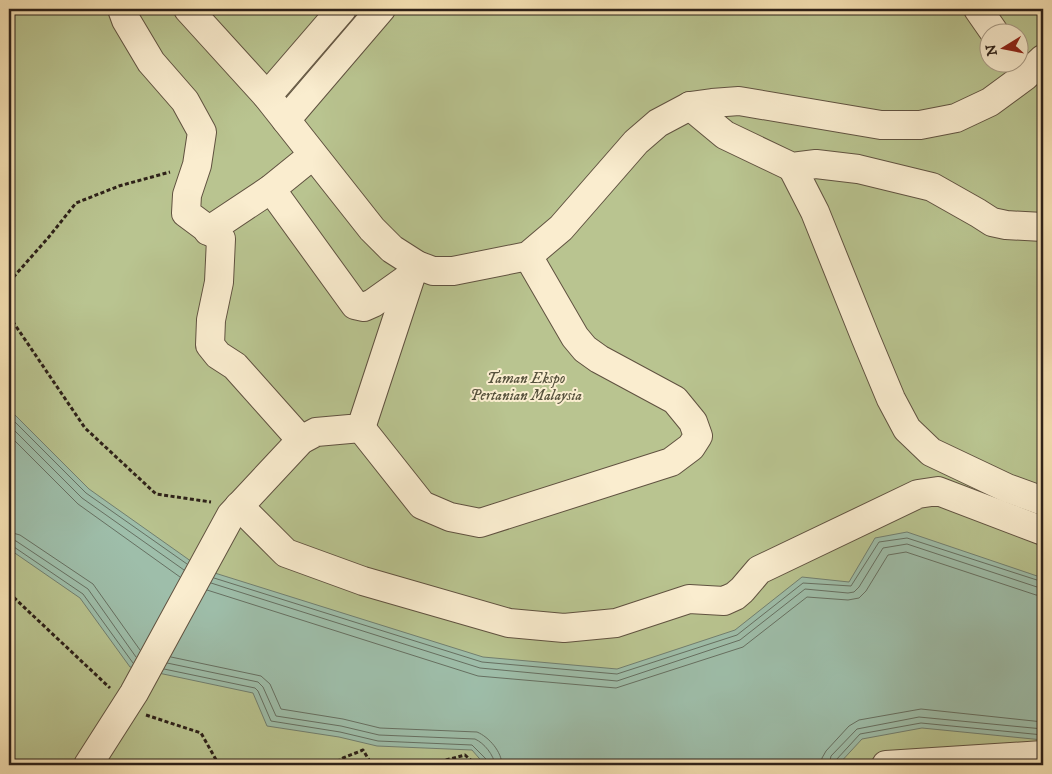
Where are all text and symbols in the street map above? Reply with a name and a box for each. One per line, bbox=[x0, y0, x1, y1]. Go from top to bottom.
north arrow bbox=[980, 22, 1030, 72]
text: N bbox=[982, 42, 1002, 57]
park label: Taman Ekspo Pertanian Malaysia bbox=[470, 369, 582, 405]

